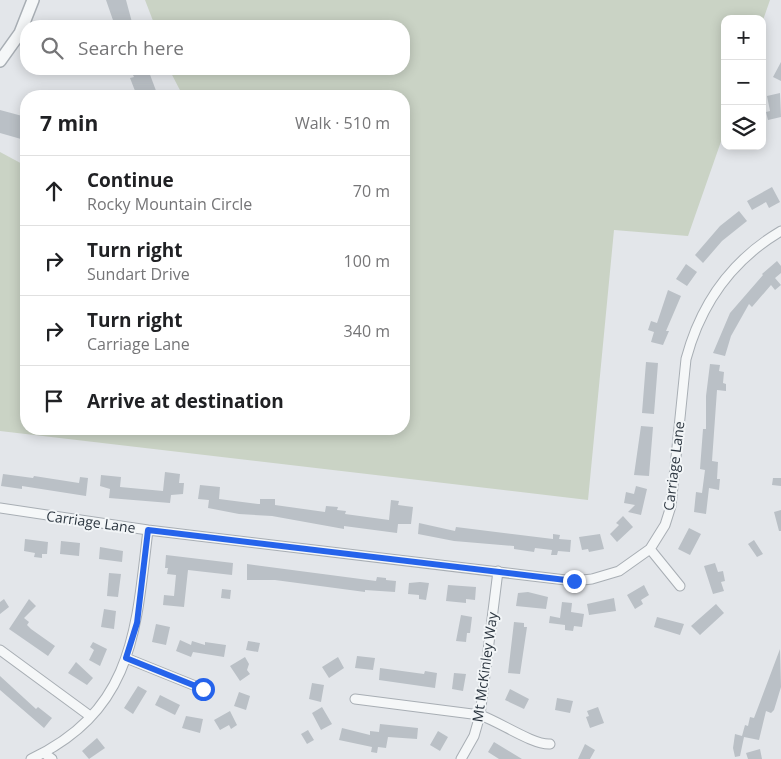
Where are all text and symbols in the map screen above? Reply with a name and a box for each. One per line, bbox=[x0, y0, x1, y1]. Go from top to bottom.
map controls bbox=[721, 15, 766, 150]
button: + bbox=[721, 15, 766, 60]
search box bbox=[20, 20, 410, 75]
icon: search bbox=[38, 34, 66, 62]
text: Search here bbox=[78, 35, 184, 61]
button: − bbox=[721, 60, 766, 105]
button: layers bbox=[721, 105, 766, 150]
text: 7 min bbox=[40, 109, 98, 137]
text: Walk · 510 m bbox=[295, 112, 390, 134]
text: Continue bbox=[87, 167, 174, 193]
icon: ahead bbox=[40, 177, 68, 205]
text: 70 m bbox=[353, 180, 390, 202]
text: Rocky Mountain Circle bbox=[87, 193, 252, 215]
text: Turn right bbox=[87, 237, 182, 263]
icon: right bbox=[40, 247, 68, 275]
text: 100 m bbox=[344, 250, 390, 272]
text: Sundart Drive bbox=[87, 263, 190, 285]
text: Turn right bbox=[87, 307, 182, 333]
icon: right bbox=[40, 317, 68, 345]
text: 340 m bbox=[344, 320, 390, 342]
text: Carriage Lane bbox=[87, 333, 190, 355]
icon: arrive bbox=[40, 387, 68, 415]
text: Arrive at destination bbox=[87, 388, 284, 414]
street label: Carriage Lane bbox=[659, 420, 688, 512]
street label: Carriage Lane bbox=[45, 506, 137, 537]
route end bbox=[563, 570, 586, 593]
street label: Mt McKinley Way bbox=[467, 610, 502, 723]
route start bbox=[192, 678, 215, 701]

